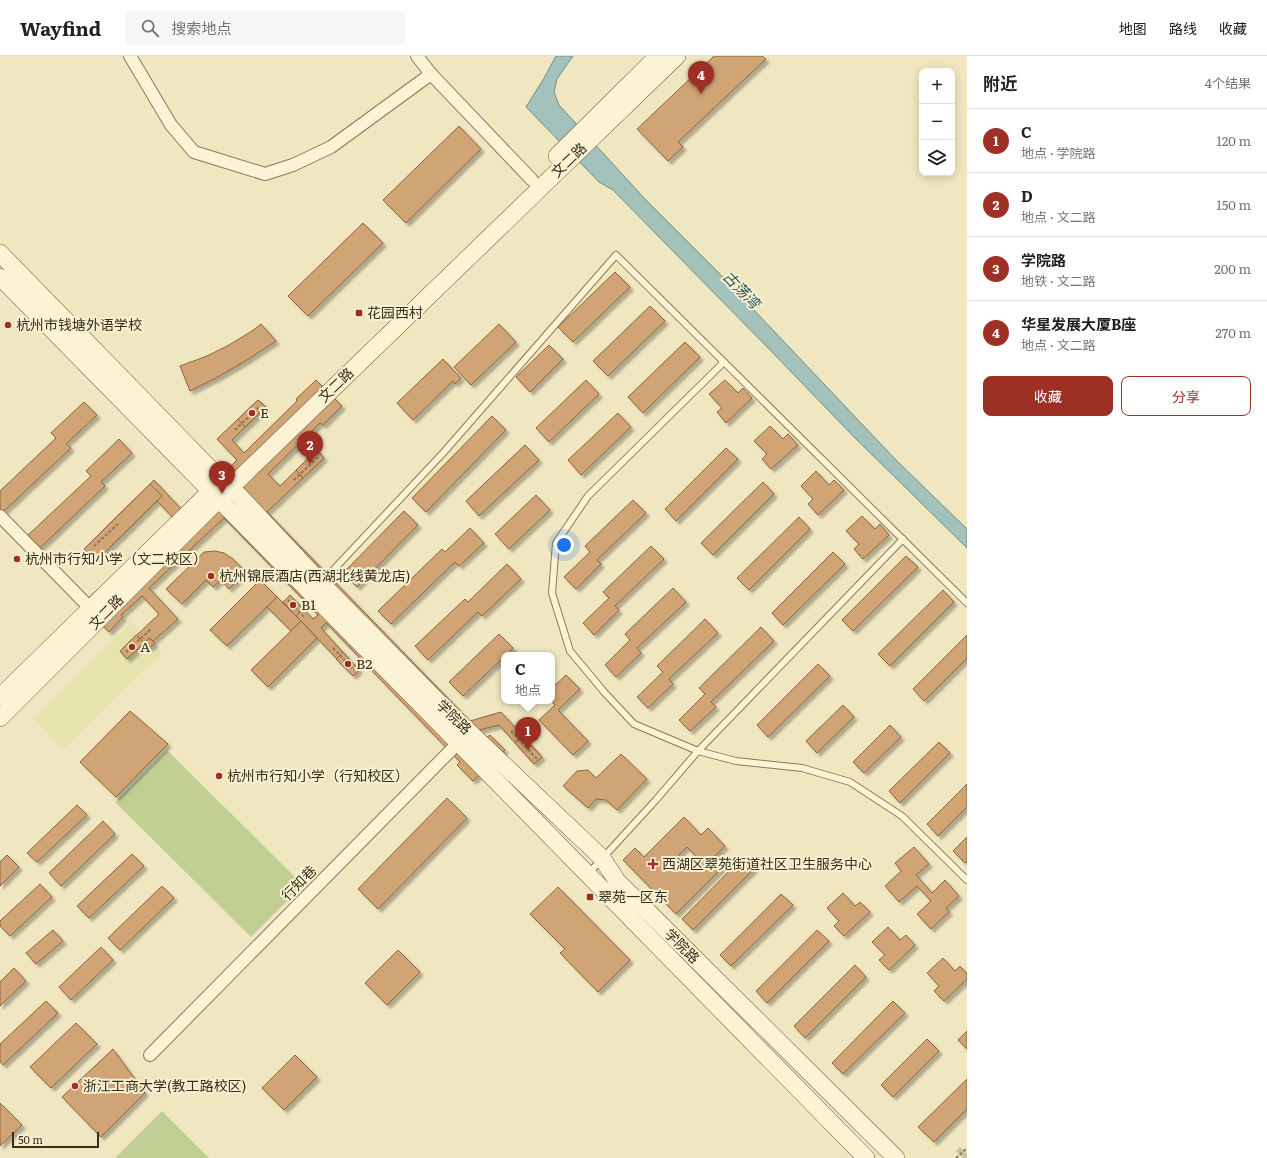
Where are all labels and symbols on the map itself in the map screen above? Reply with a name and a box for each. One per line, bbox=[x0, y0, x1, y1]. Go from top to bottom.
pin: 4 bbox=[688, 61, 714, 94]
street label: 文二路 bbox=[546, 137, 590, 181]
water label: 古荡湾 bbox=[718, 265, 768, 315]
place label: 花园西村 bbox=[367, 302, 423, 322]
marker: 花园西村 bbox=[354, 308, 364, 318]
place label: 杭州市钱塘外语学校 bbox=[16, 314, 142, 334]
marker: 杭州市钱塘外语学校 bbox=[3, 320, 13, 330]
street label: 文二路 bbox=[313, 362, 357, 406]
place label: E bbox=[260, 402, 269, 422]
marker: E bbox=[247, 408, 257, 418]
pin: 2 bbox=[297, 431, 323, 464]
pin: 3 bbox=[209, 461, 235, 494]
your location bbox=[554, 535, 574, 555]
place label: 杭州市行知小学（文二校区） bbox=[25, 548, 207, 568]
marker: 杭州市行知小学（文二校区） bbox=[12, 554, 22, 564]
place label: 杭州锦辰酒店(西湖北线黄龙店) bbox=[219, 565, 410, 585]
marker: 杭州锦辰酒店(西湖北线黄龙店) bbox=[206, 571, 216, 581]
street label: 文二路 bbox=[83, 589, 127, 633]
place label: B1 bbox=[301, 594, 316, 614]
marker: B1 bbox=[288, 600, 298, 610]
place label: A bbox=[140, 636, 151, 656]
marker: A bbox=[127, 642, 137, 652]
place label: B2 bbox=[356, 653, 372, 673]
marker: B2 bbox=[343, 659, 353, 669]
street label: 学院路 bbox=[433, 694, 477, 738]
pin: 1 bbox=[515, 717, 541, 750]
place label: 杭州市行知小学（行知校区） bbox=[227, 765, 409, 785]
marker: 杭州市行知小学（行知校区） bbox=[214, 771, 224, 781]
place label: 西湖区翠苑街道社区卫生服务中心 bbox=[662, 853, 872, 873]
marker: 西湖区翠苑街道社区卫生服务中心 bbox=[647, 858, 659, 870]
street label: 行知巷 bbox=[276, 860, 320, 904]
place label: 翠苑一区东 bbox=[598, 886, 668, 906]
marker: 翠苑一区东 bbox=[585, 892, 595, 902]
street label: 学院路 bbox=[661, 923, 705, 967]
place label: 浙江工商大学(教工路校区) bbox=[83, 1075, 246, 1095]
marker: 浙江工商大学(教工路校区) bbox=[70, 1081, 80, 1091]
scale bar bbox=[12, 1130, 99, 1149]

